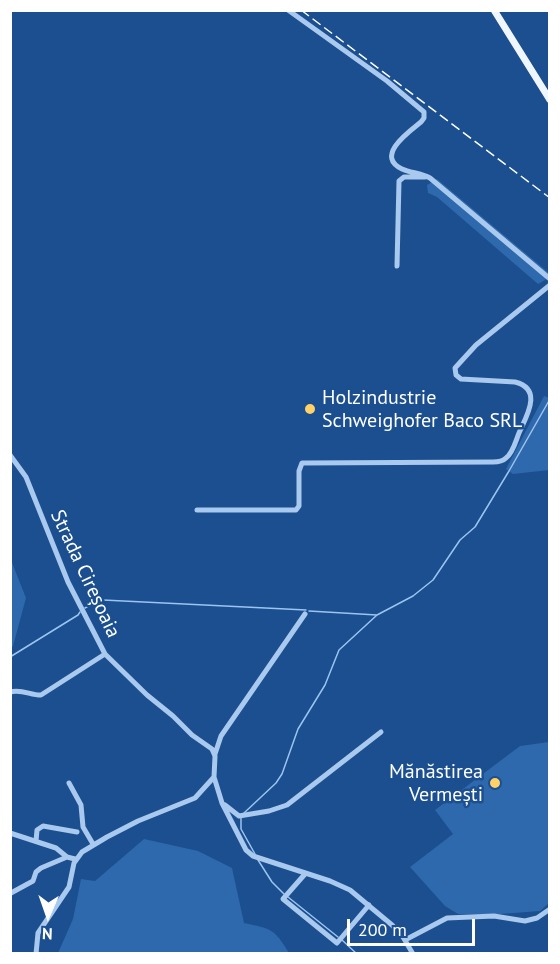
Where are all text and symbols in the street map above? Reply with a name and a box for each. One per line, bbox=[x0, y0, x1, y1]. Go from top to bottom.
place label: Holzindustrie Schweighofer Baco SRL bbox=[322, 386, 522, 433]
marker: Holzindustrie Schweighofer Baco SRL bbox=[303, 402, 317, 416]
street label: Strada Cireșoaia bbox=[45, 506, 125, 642]
place label: Mănăstirea Vermești bbox=[389, 760, 483, 807]
marker: Mănăstirea Vermești bbox=[488, 776, 502, 790]
north arrow bbox=[18, 886, 78, 946]
scale bar bbox=[350, 907, 478, 945]
text: 200 m bbox=[358, 918, 407, 941]
text: N bbox=[42, 924, 53, 944]

